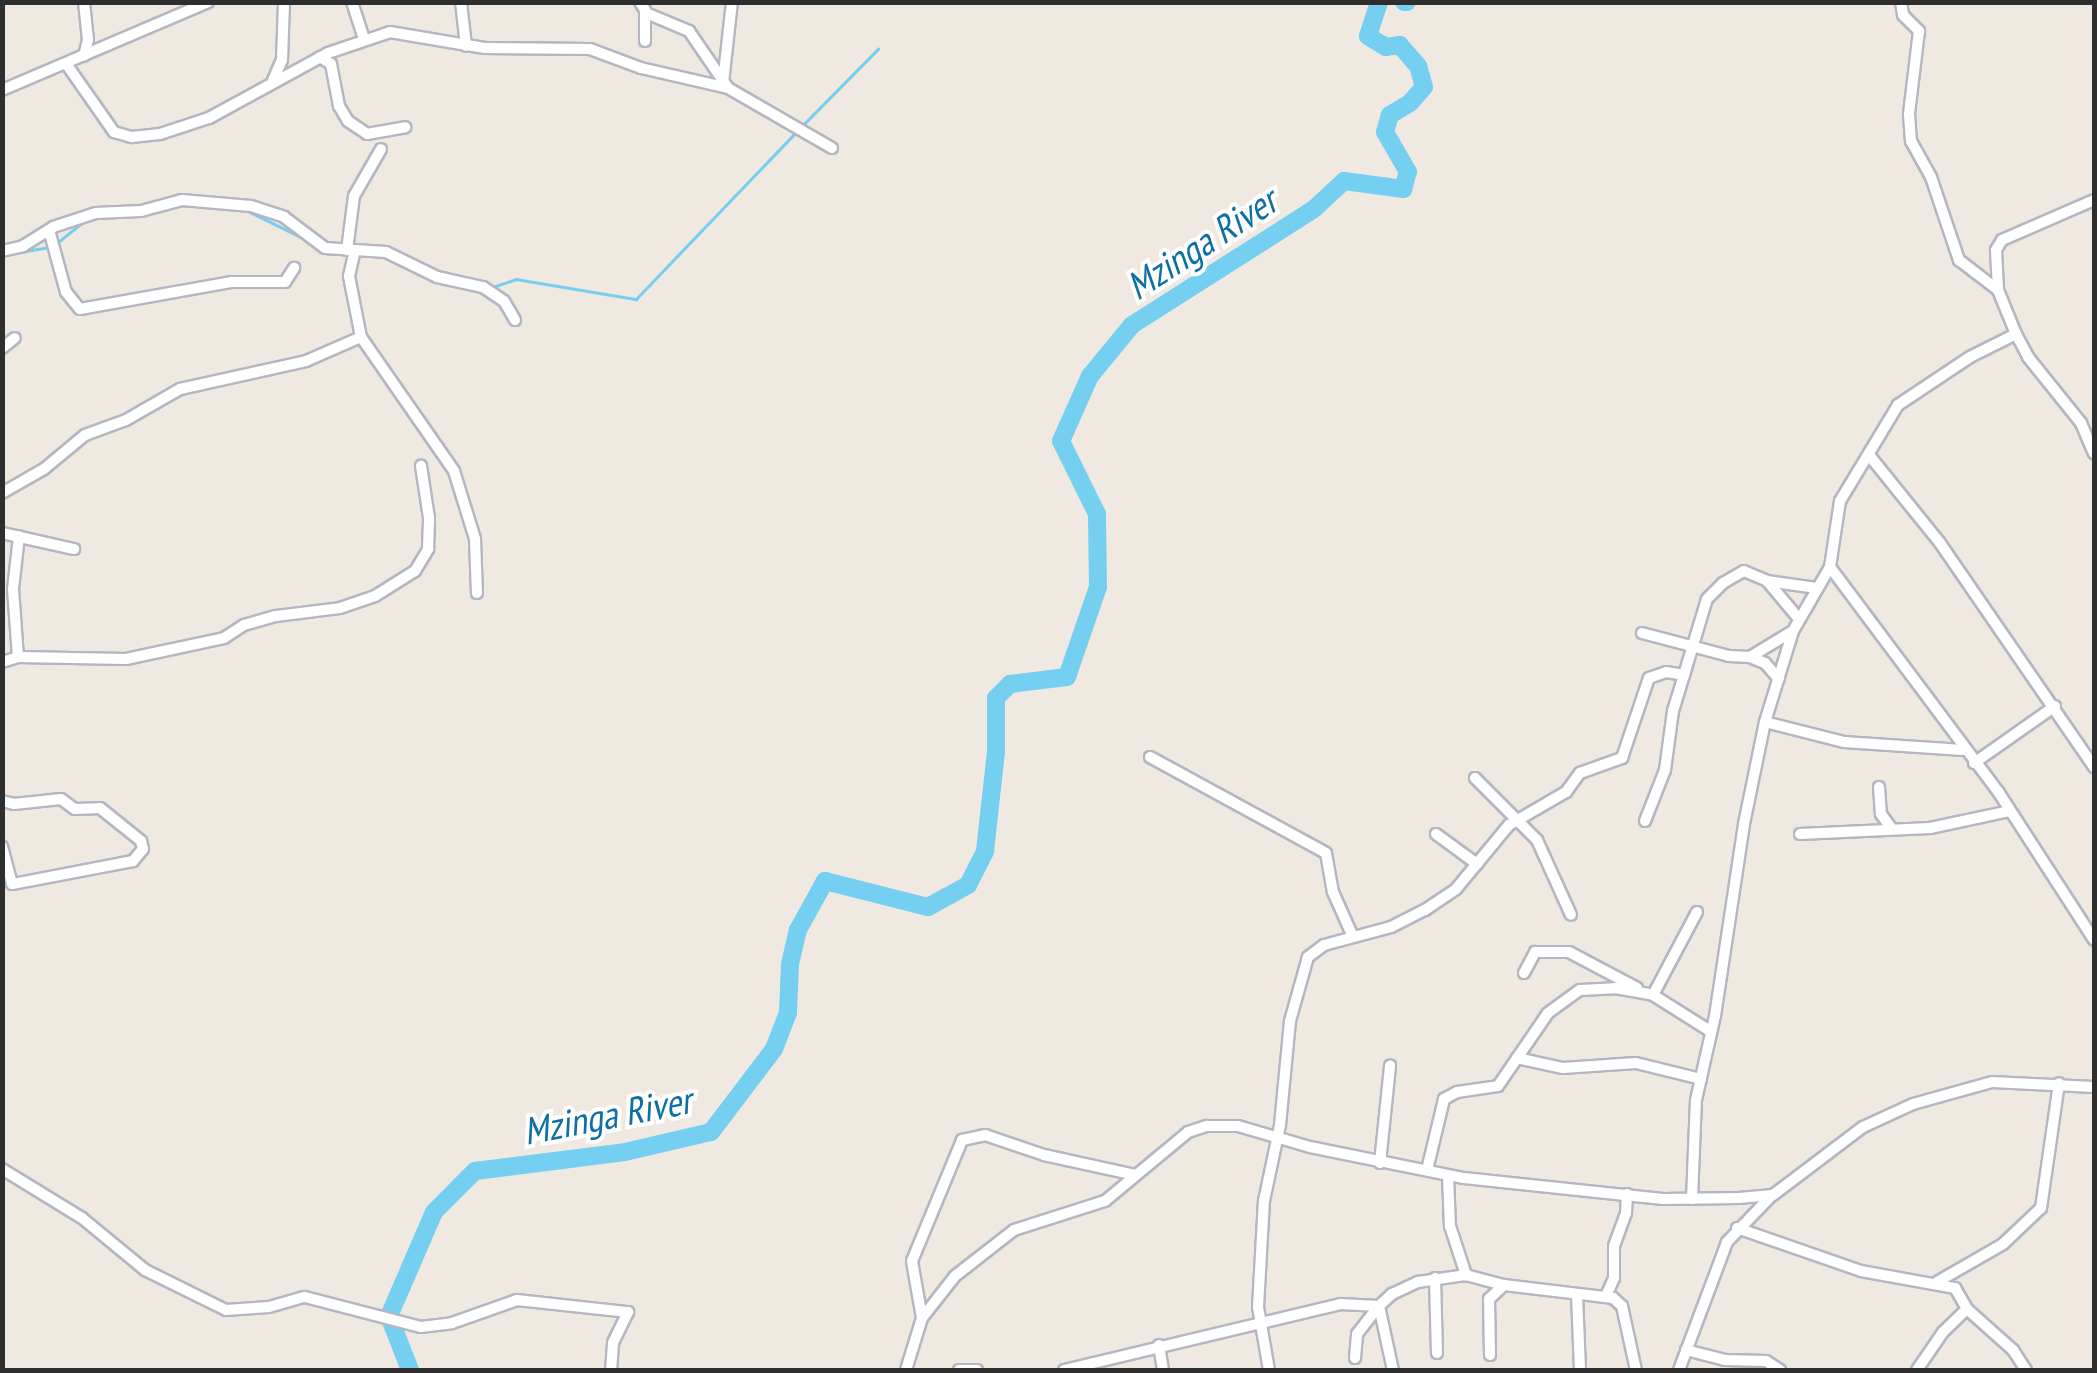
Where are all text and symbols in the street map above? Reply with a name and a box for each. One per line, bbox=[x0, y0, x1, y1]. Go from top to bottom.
water label: Mzinga River bbox=[1117, 178, 1285, 308]
water label: Mzinga River bbox=[519, 1076, 695, 1154]

